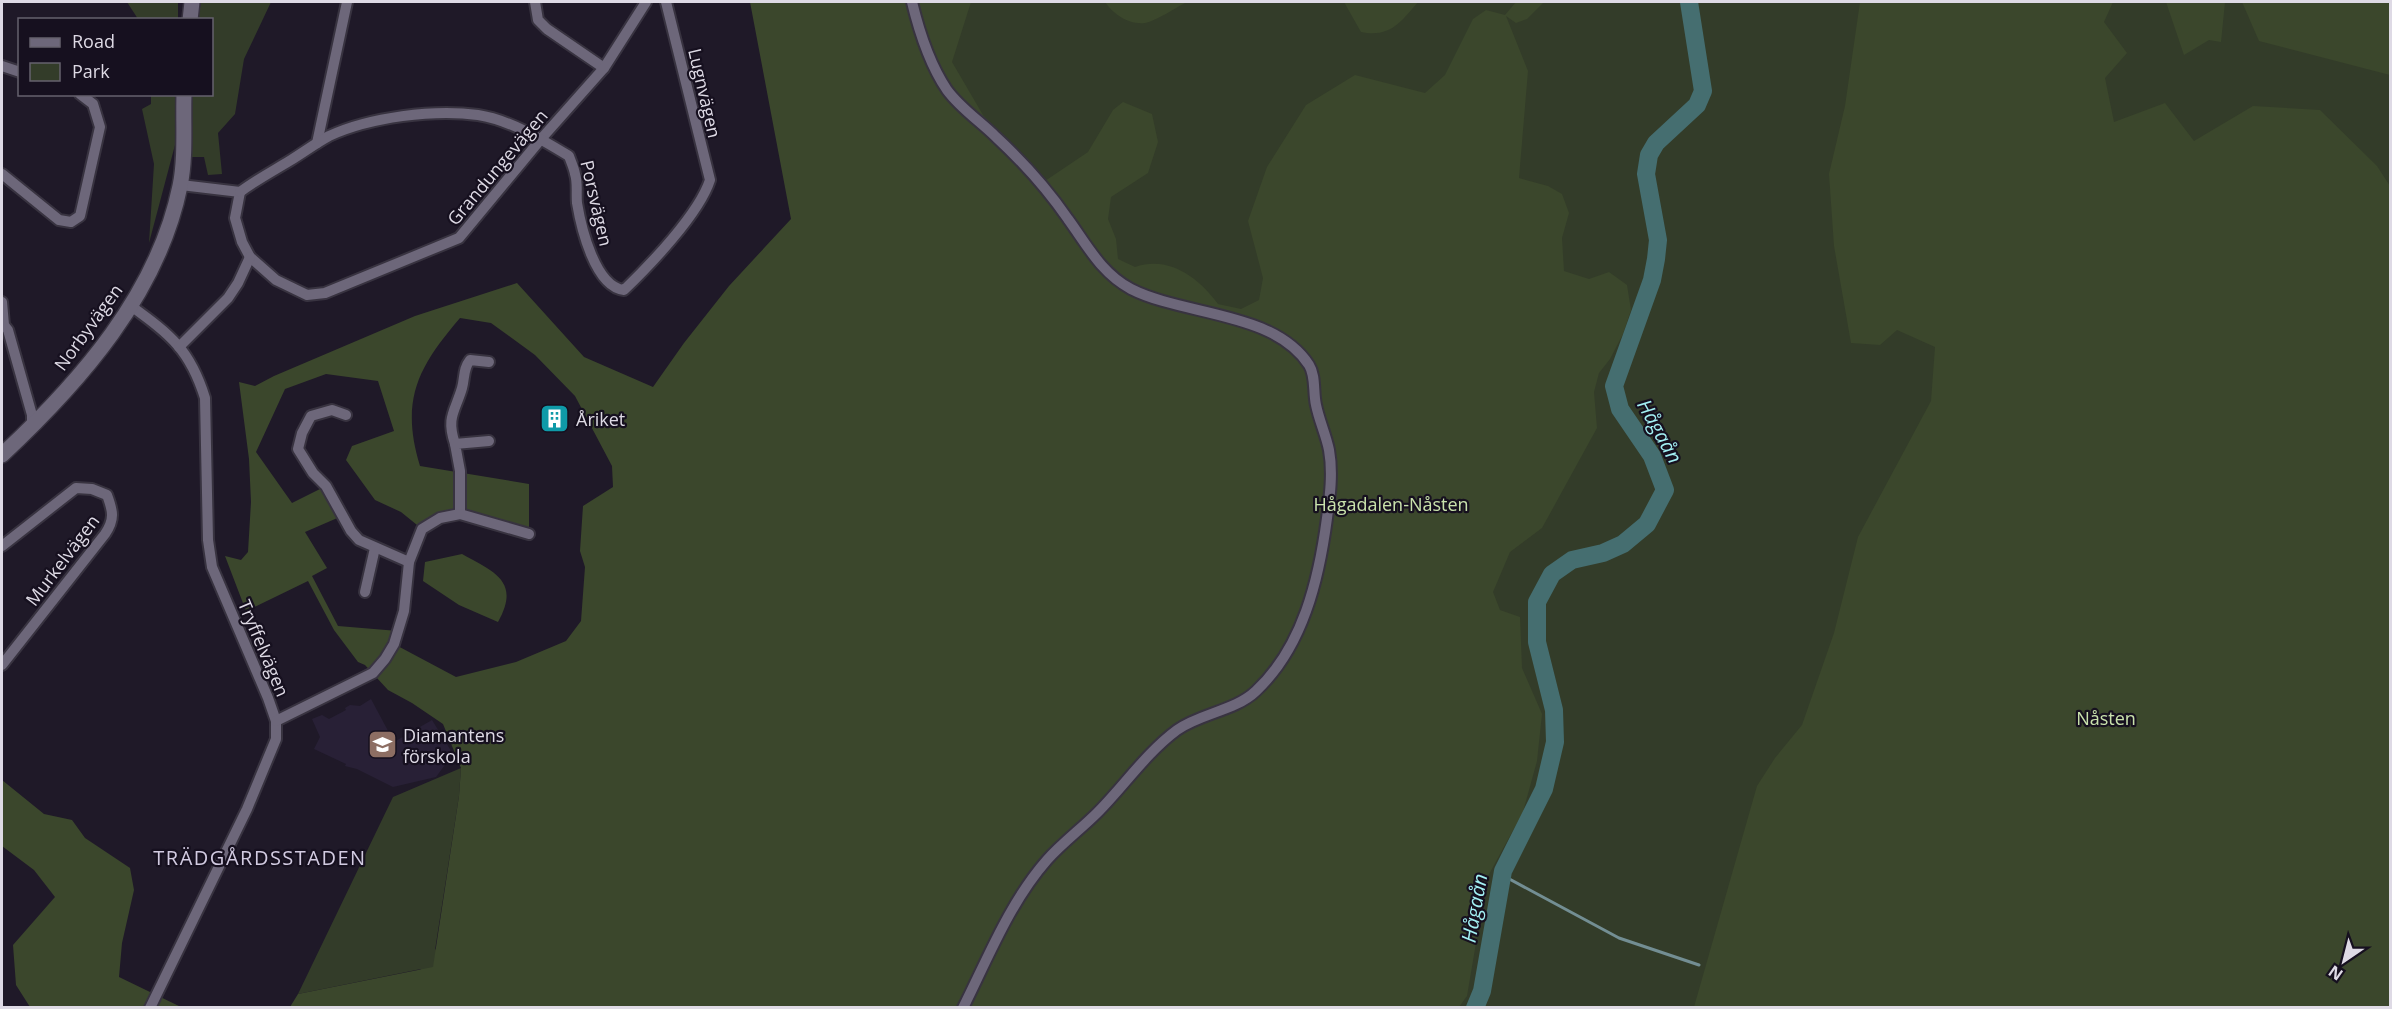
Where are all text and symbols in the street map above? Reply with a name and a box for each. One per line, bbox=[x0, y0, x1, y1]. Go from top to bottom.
legend bbox=[18, 18, 213, 96]
text: Road bbox=[72, 29, 115, 53]
street label: Lugnvägen bbox=[683, 46, 727, 140]
text: Park bbox=[72, 59, 110, 83]
street label: Grandungevägen bbox=[441, 104, 553, 230]
street label: Porsvägen bbox=[575, 158, 619, 248]
street label: Norbyvägen bbox=[48, 279, 128, 375]
water label: Hågaån bbox=[1631, 394, 1689, 468]
building icon: Åriket bbox=[539, 403, 571, 435]
place label: Åriket bbox=[576, 407, 625, 431]
park label: Hågadalen-Nåsten bbox=[1313, 492, 1469, 516]
street label: Murkelvägen bbox=[20, 509, 104, 611]
street label: Tryffelvägen bbox=[233, 596, 295, 700]
park label: Nåsten bbox=[2076, 706, 2136, 730]
place label: Diamantens förskola bbox=[403, 723, 504, 768]
school or university icon: Diamantens förskola bbox=[366, 729, 398, 761]
district label: TRÄDGÅRDSSTADEN bbox=[153, 844, 367, 871]
water label: Hågaån bbox=[1455, 871, 1493, 945]
north arrow bbox=[2314, 931, 2374, 991]
text: N bbox=[2324, 961, 2347, 986]

